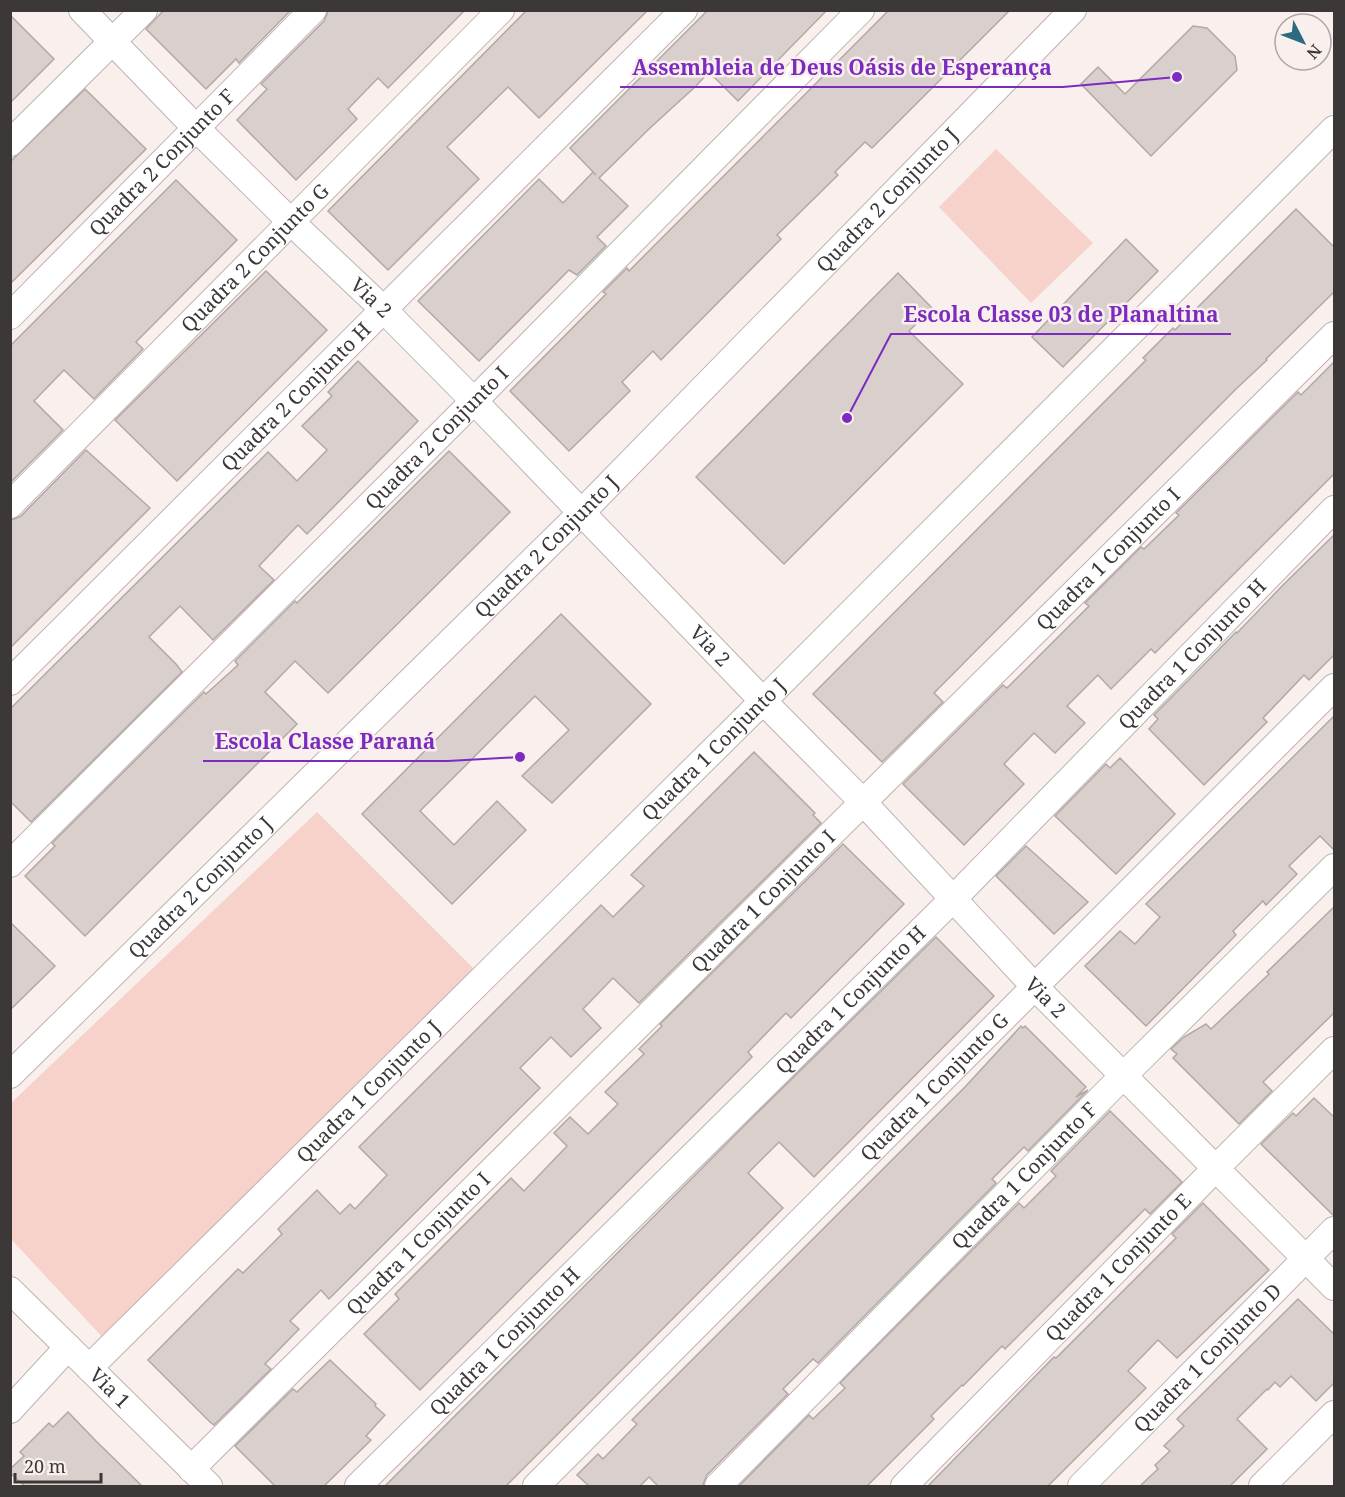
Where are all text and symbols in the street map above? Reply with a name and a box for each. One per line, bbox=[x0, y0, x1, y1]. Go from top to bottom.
north arrow bbox=[1273, 12, 1333, 72]
text: N bbox=[1301, 40, 1327, 64]
callout: Assembleia de Deus Oásis de Esperança bbox=[620, 48, 1063, 87]
text: Assembleia de Deus Oásis de Esperança bbox=[632, 53, 1052, 81]
street label: Quadra 2 Conjunto F bbox=[83, 83, 241, 242]
street label: Quadra 2 Conjunto J bbox=[810, 121, 964, 278]
street label: Quadra 2 Conjunto G bbox=[175, 177, 335, 338]
street label: Via 2 bbox=[345, 271, 398, 323]
callout: Escola Classe 03 de Planaltina bbox=[891, 295, 1231, 334]
text: Escola Classe 03 de Planaltina bbox=[903, 300, 1219, 328]
street label: Quadra 2 Conjunto H bbox=[215, 316, 377, 477]
street label: Quadra 2 Conjunto I bbox=[359, 360, 514, 515]
street label: Quadra 2 Conjunto J bbox=[468, 469, 624, 623]
street label: Quadra 1 Conjunto I bbox=[1030, 481, 1186, 636]
street label: Quadra 1 Conjunto H bbox=[1112, 572, 1272, 735]
street label: Via 2 bbox=[684, 619, 737, 672]
street label: Quadra 1 Conjunto J bbox=[636, 672, 791, 827]
callout: Escola Classe Paraná bbox=[203, 722, 448, 761]
text: Escola Classe Paraná bbox=[215, 727, 435, 755]
street label: Quadra 2 Conjunto J bbox=[122, 810, 278, 964]
street label: Quadra 1 Conjunto I bbox=[685, 824, 841, 978]
street label: Quadra 1 Conjunto H bbox=[769, 919, 931, 1080]
street label: Via 2 bbox=[1019, 971, 1072, 1024]
street label: Quadra 1 Conjunto G bbox=[854, 1007, 1014, 1167]
street label: Quadra 1 Conjunto J bbox=[290, 1014, 446, 1168]
street label: Quadra 1 Conjunto F bbox=[945, 1096, 1103, 1255]
street label: Quadra 1 Conjunto I bbox=[340, 1166, 496, 1321]
street label: Quadra 1 Conjunto E bbox=[1039, 1187, 1197, 1347]
street label: Quadra 1 Conjunto H bbox=[423, 1261, 585, 1421]
street label: Quadra 1 Conjunto D bbox=[1127, 1277, 1287, 1438]
street label: Via 1 bbox=[84, 1362, 137, 1414]
scale bar bbox=[15, 1446, 100, 1484]
text: 20 m bbox=[24, 1454, 66, 1478]

